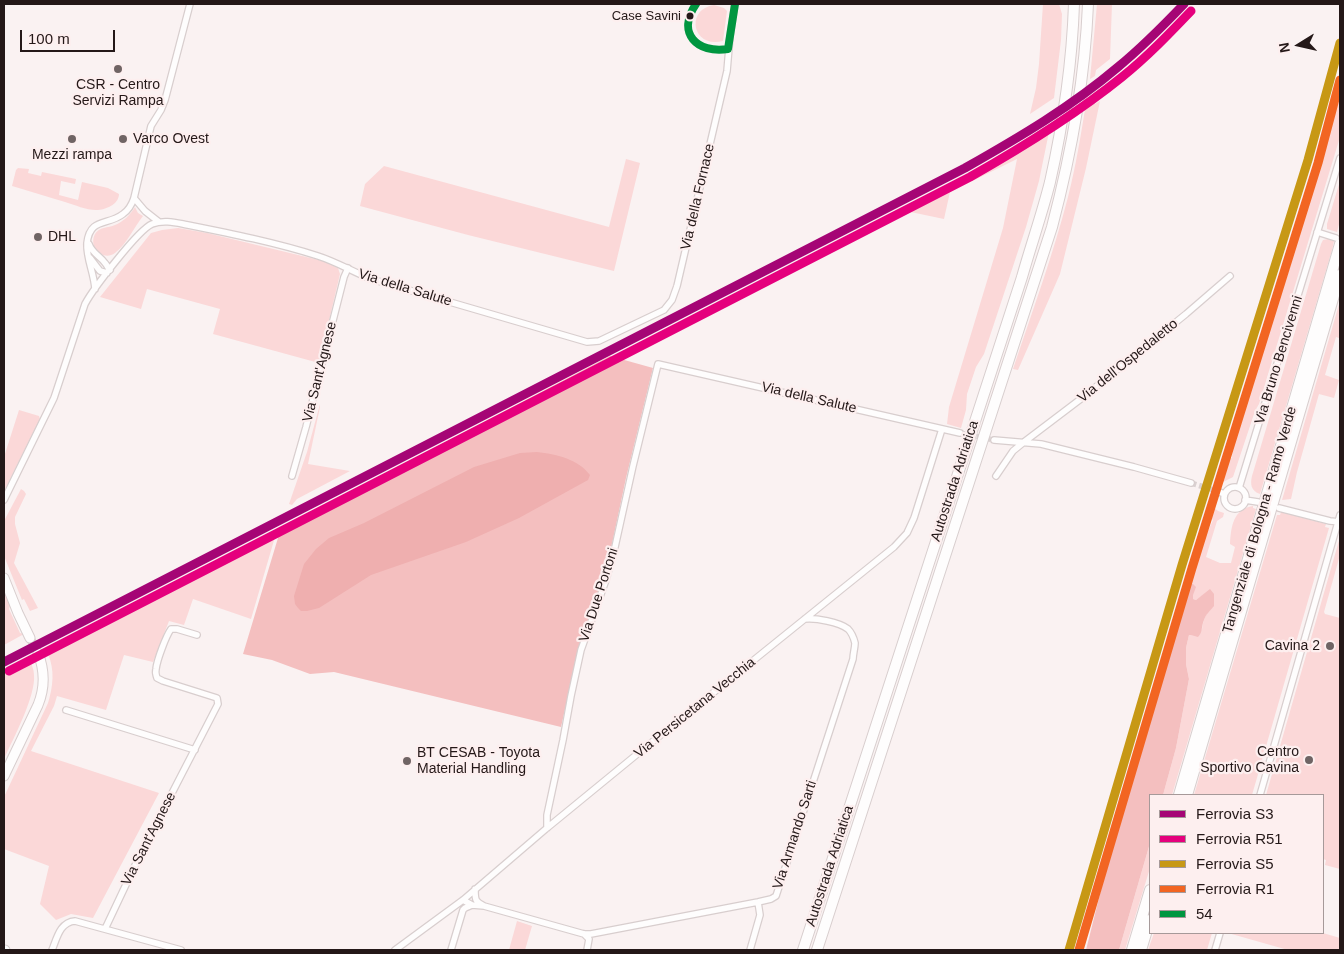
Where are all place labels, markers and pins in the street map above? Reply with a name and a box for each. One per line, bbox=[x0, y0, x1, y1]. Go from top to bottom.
place label: Case Savini bbox=[612, 8, 681, 24]
marker: Case Savini bbox=[685, 11, 695, 21]
marker: CSR - Centro Servizi Rampa bbox=[112, 63, 124, 75]
place label: CSR - Centro Servizi Rampa bbox=[72, 77, 164, 110]
place label: Varco Ovest bbox=[133, 131, 209, 147]
marker: Mezzi rampa bbox=[66, 133, 78, 145]
marker: Varco Ovest bbox=[117, 133, 129, 145]
place label: Mezzi rampa bbox=[32, 147, 112, 163]
place label: DHL bbox=[48, 229, 76, 245]
marker: DHL bbox=[32, 231, 44, 243]
place label: Cavina 2 bbox=[1265, 638, 1320, 654]
marker: Cavina 2 bbox=[1324, 640, 1336, 652]
place label: Centro Sportivo Cavina bbox=[1200, 744, 1299, 776]
place label: BT CESAB - Toyota Material Handling bbox=[417, 745, 540, 778]
marker: Centro Sportivo Cavina bbox=[1303, 754, 1315, 766]
marker: BT CESAB - Toyota Material Handling bbox=[401, 755, 413, 767]

